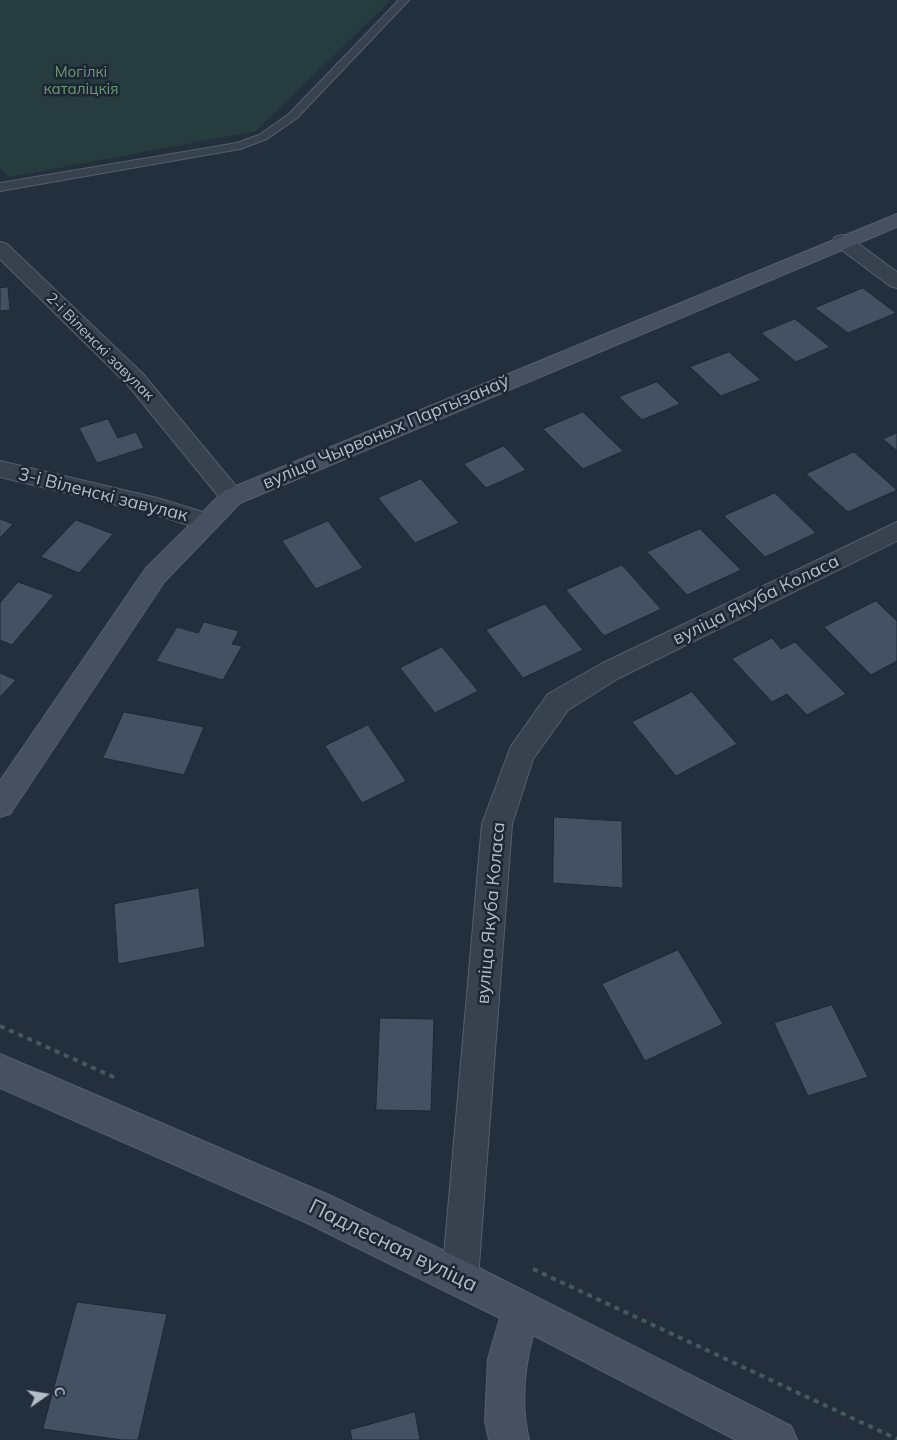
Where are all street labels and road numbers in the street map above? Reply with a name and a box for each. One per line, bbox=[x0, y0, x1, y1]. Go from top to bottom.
street label: 2-і Віленскі завулак bbox=[42, 289, 158, 405]
street label: вуліца Чырвоных Партызанаў bbox=[259, 370, 513, 494]
street label: 3-і Віленскі завулак bbox=[16, 463, 190, 527]
street label: вуліца Якуба Коласа bbox=[669, 550, 843, 650]
street label: вуліца Якуба Коласа bbox=[472, 821, 510, 1005]
street label: Падлесная вуліца bbox=[305, 1194, 481, 1298]

